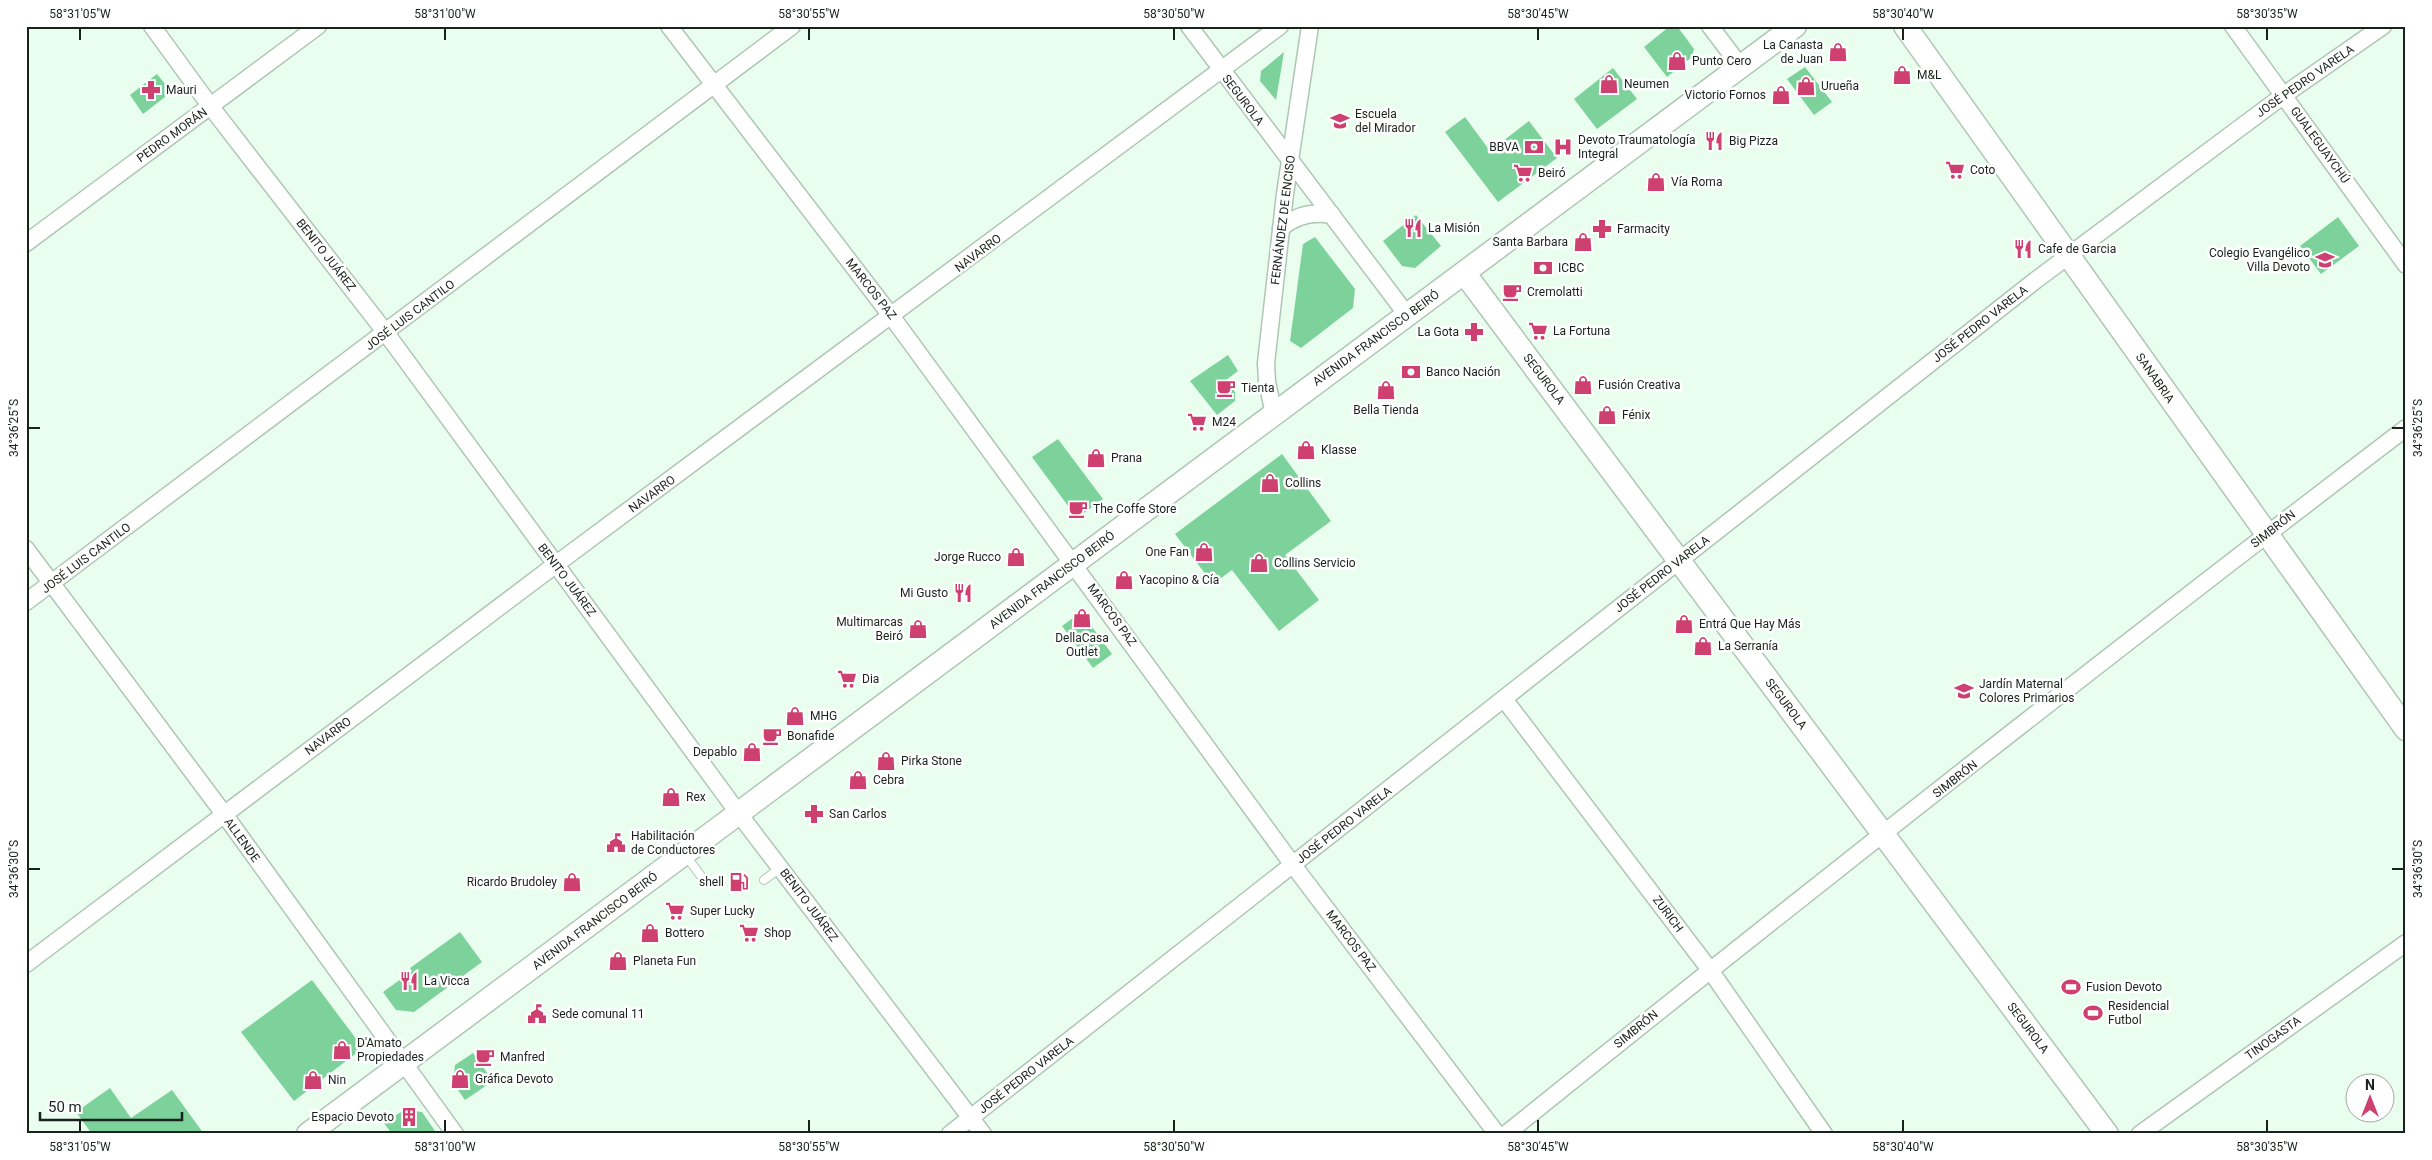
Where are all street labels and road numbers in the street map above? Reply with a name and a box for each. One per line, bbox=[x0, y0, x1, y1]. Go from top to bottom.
street label: JOSÉ PEDRO VARELA bbox=[2253, 41, 2357, 120]
street label: SEGUROLA bbox=[1219, 72, 1267, 128]
street label: GUALEGUAYCHÚ bbox=[2288, 103, 2353, 186]
street label: PEDRO MORÁN bbox=[134, 104, 210, 165]
street label: FERNÁNDEZ DE ENCISO bbox=[1267, 154, 1298, 286]
street label: BENITO JUÁREZ bbox=[293, 216, 359, 294]
street label: NAVARRO bbox=[952, 231, 1004, 275]
street label: MARCOS PAZ bbox=[843, 256, 899, 322]
street label: JOSÉ LUIS CANTILO bbox=[362, 276, 457, 353]
street label: JOSÉ PEDRO VARELA bbox=[1929, 282, 2030, 365]
street label: AVENIDA FRANCISCO BEIRÓ bbox=[1309, 287, 1442, 389]
street label: SANABRIA bbox=[2133, 350, 2177, 406]
street label: SEGUROLA bbox=[1520, 351, 1568, 407]
street label: NAVARRO bbox=[626, 472, 678, 516]
street label: SIMBRÓN bbox=[2247, 507, 2298, 551]
street label: JOSÉ LUIS CANTILO bbox=[38, 519, 133, 596]
street label: AVENIDA FRANCISCO BEIRÓ bbox=[986, 528, 1117, 632]
street label: JOSÉ PEDRO VARELA bbox=[1611, 532, 1712, 615]
street label: BENITO JUÁREZ bbox=[535, 540, 600, 619]
street label: MARCOS PAZ bbox=[1085, 581, 1139, 649]
street label: SEGUROLA bbox=[1762, 676, 1810, 732]
street label: NAVARRO bbox=[302, 714, 354, 758]
street label: SIMBRÓN bbox=[1929, 757, 1980, 801]
street label: JOSÉ PEDRO VARELA bbox=[1293, 783, 1394, 866]
street label: ALLENDE bbox=[221, 815, 263, 865]
street label: BENITO JUÁREZ bbox=[777, 865, 842, 944]
street label: AVENIDA FRANCISCO BEIRÓ bbox=[529, 869, 660, 973]
street label: ZURICH bbox=[1650, 893, 1686, 935]
street label: MARCOS PAZ bbox=[1323, 907, 1379, 975]
street label: SEGUROLA bbox=[2004, 1000, 2052, 1056]
street label: SIMBRÓN bbox=[1611, 1006, 1661, 1051]
street label: TINOGASTA bbox=[2243, 1013, 2303, 1063]
street label: JOSÉ PEDRO VARELA bbox=[975, 1033, 1076, 1116]

